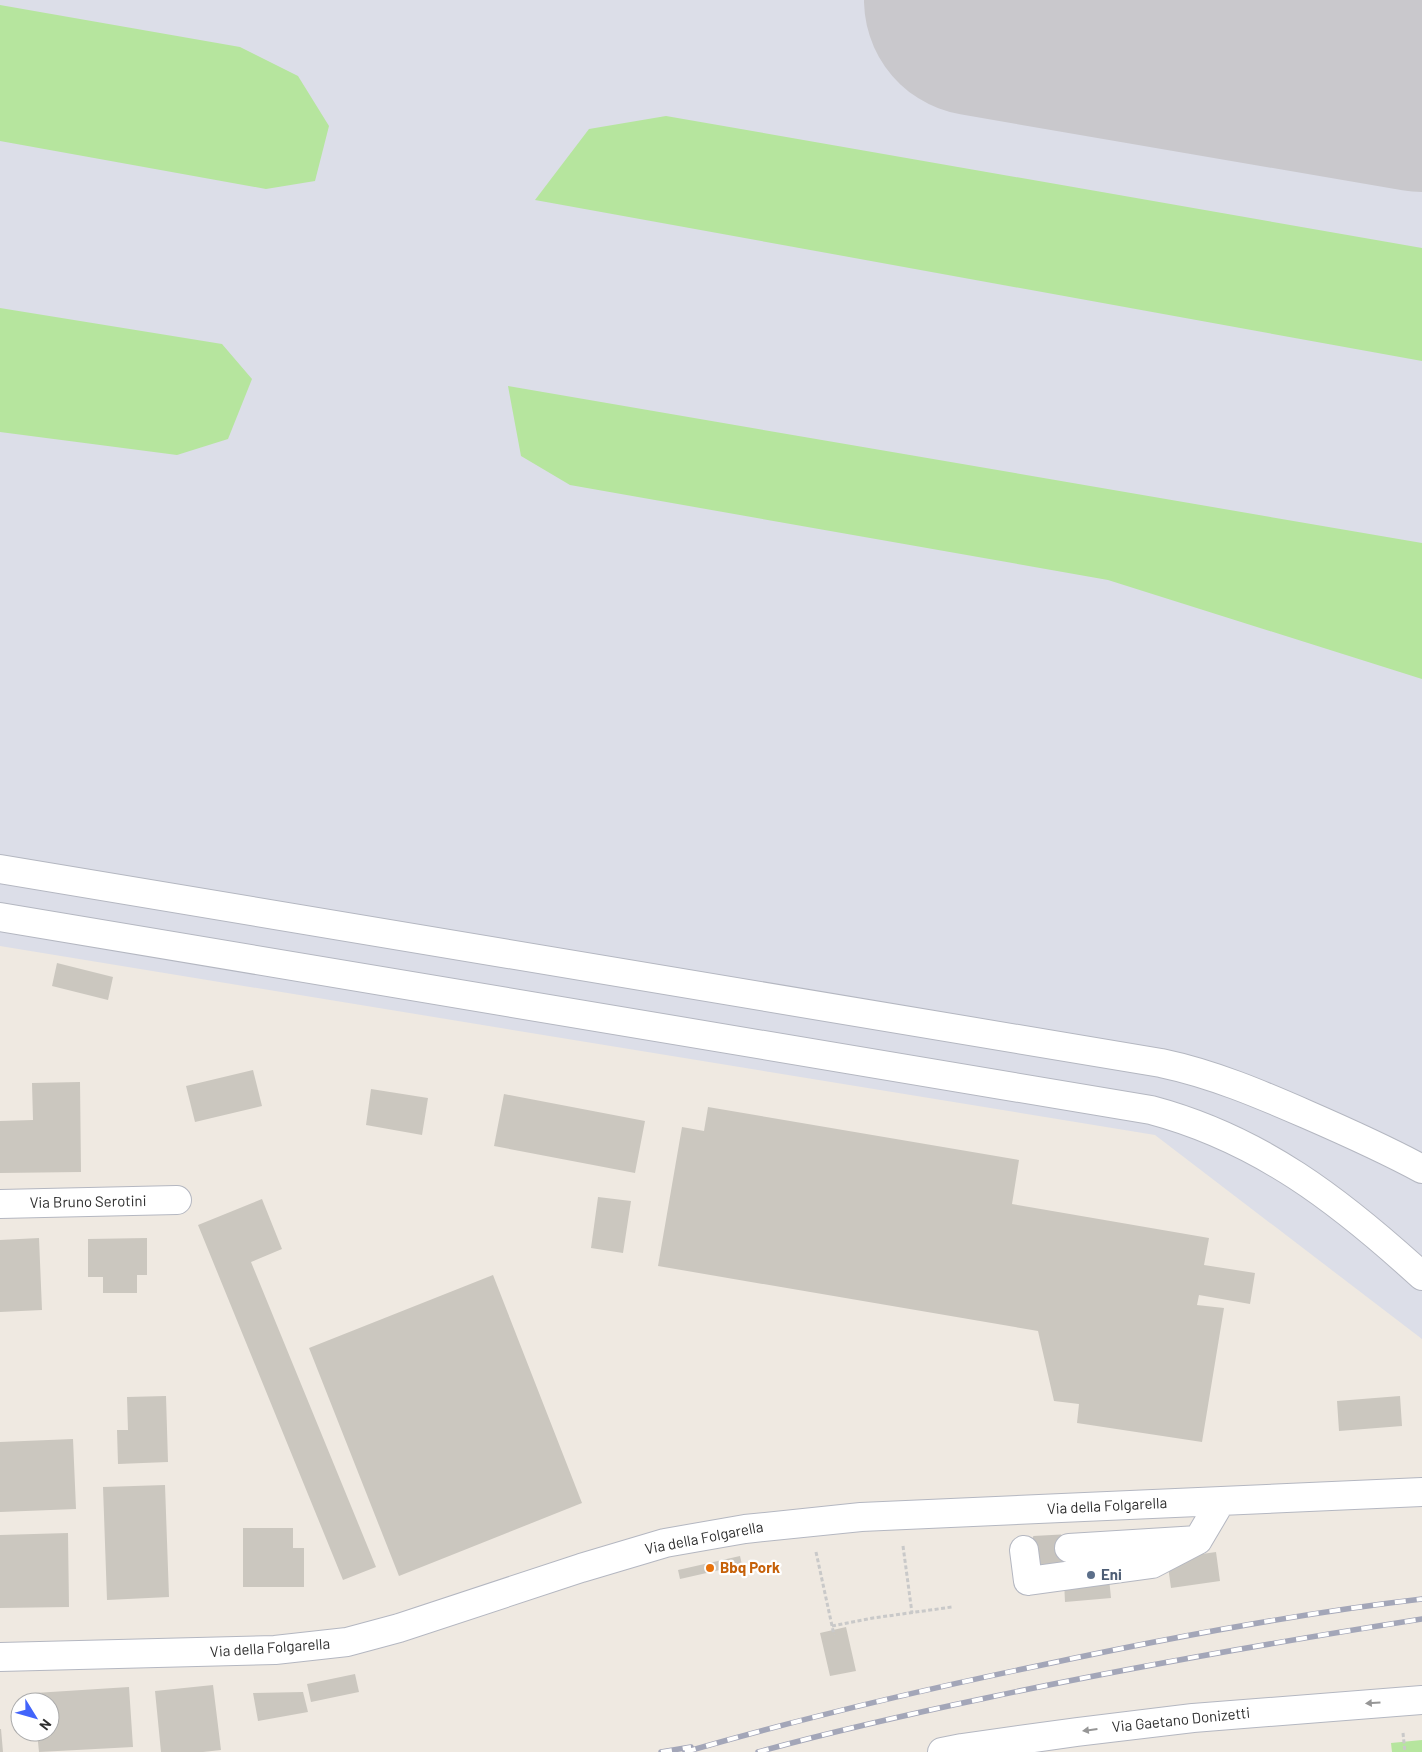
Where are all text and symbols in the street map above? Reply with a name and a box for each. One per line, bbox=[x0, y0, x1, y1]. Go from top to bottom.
street label: Via Bruno Serotini bbox=[29, 1191, 147, 1211]
street label: Via della Folgarella bbox=[1046, 1493, 1167, 1517]
street label: Via della Folgarella bbox=[643, 1517, 765, 1557]
place label: Bbq Pork bbox=[720, 1558, 780, 1576]
marker: Bbq Pork bbox=[704, 1562, 716, 1574]
place label: Eni bbox=[1101, 1565, 1122, 1583]
marker: Eni bbox=[1085, 1569, 1097, 1581]
street label: Via della Folgarella bbox=[209, 1634, 331, 1660]
north arrow bbox=[10, 1692, 60, 1742]
one-way arrow bbox=[1365, 1700, 1381, 1708]
street label: Via Gaetano Donizetti bbox=[1111, 1703, 1251, 1735]
text: N bbox=[36, 1716, 55, 1734]
one-way arrow bbox=[1081, 1726, 1097, 1734]

